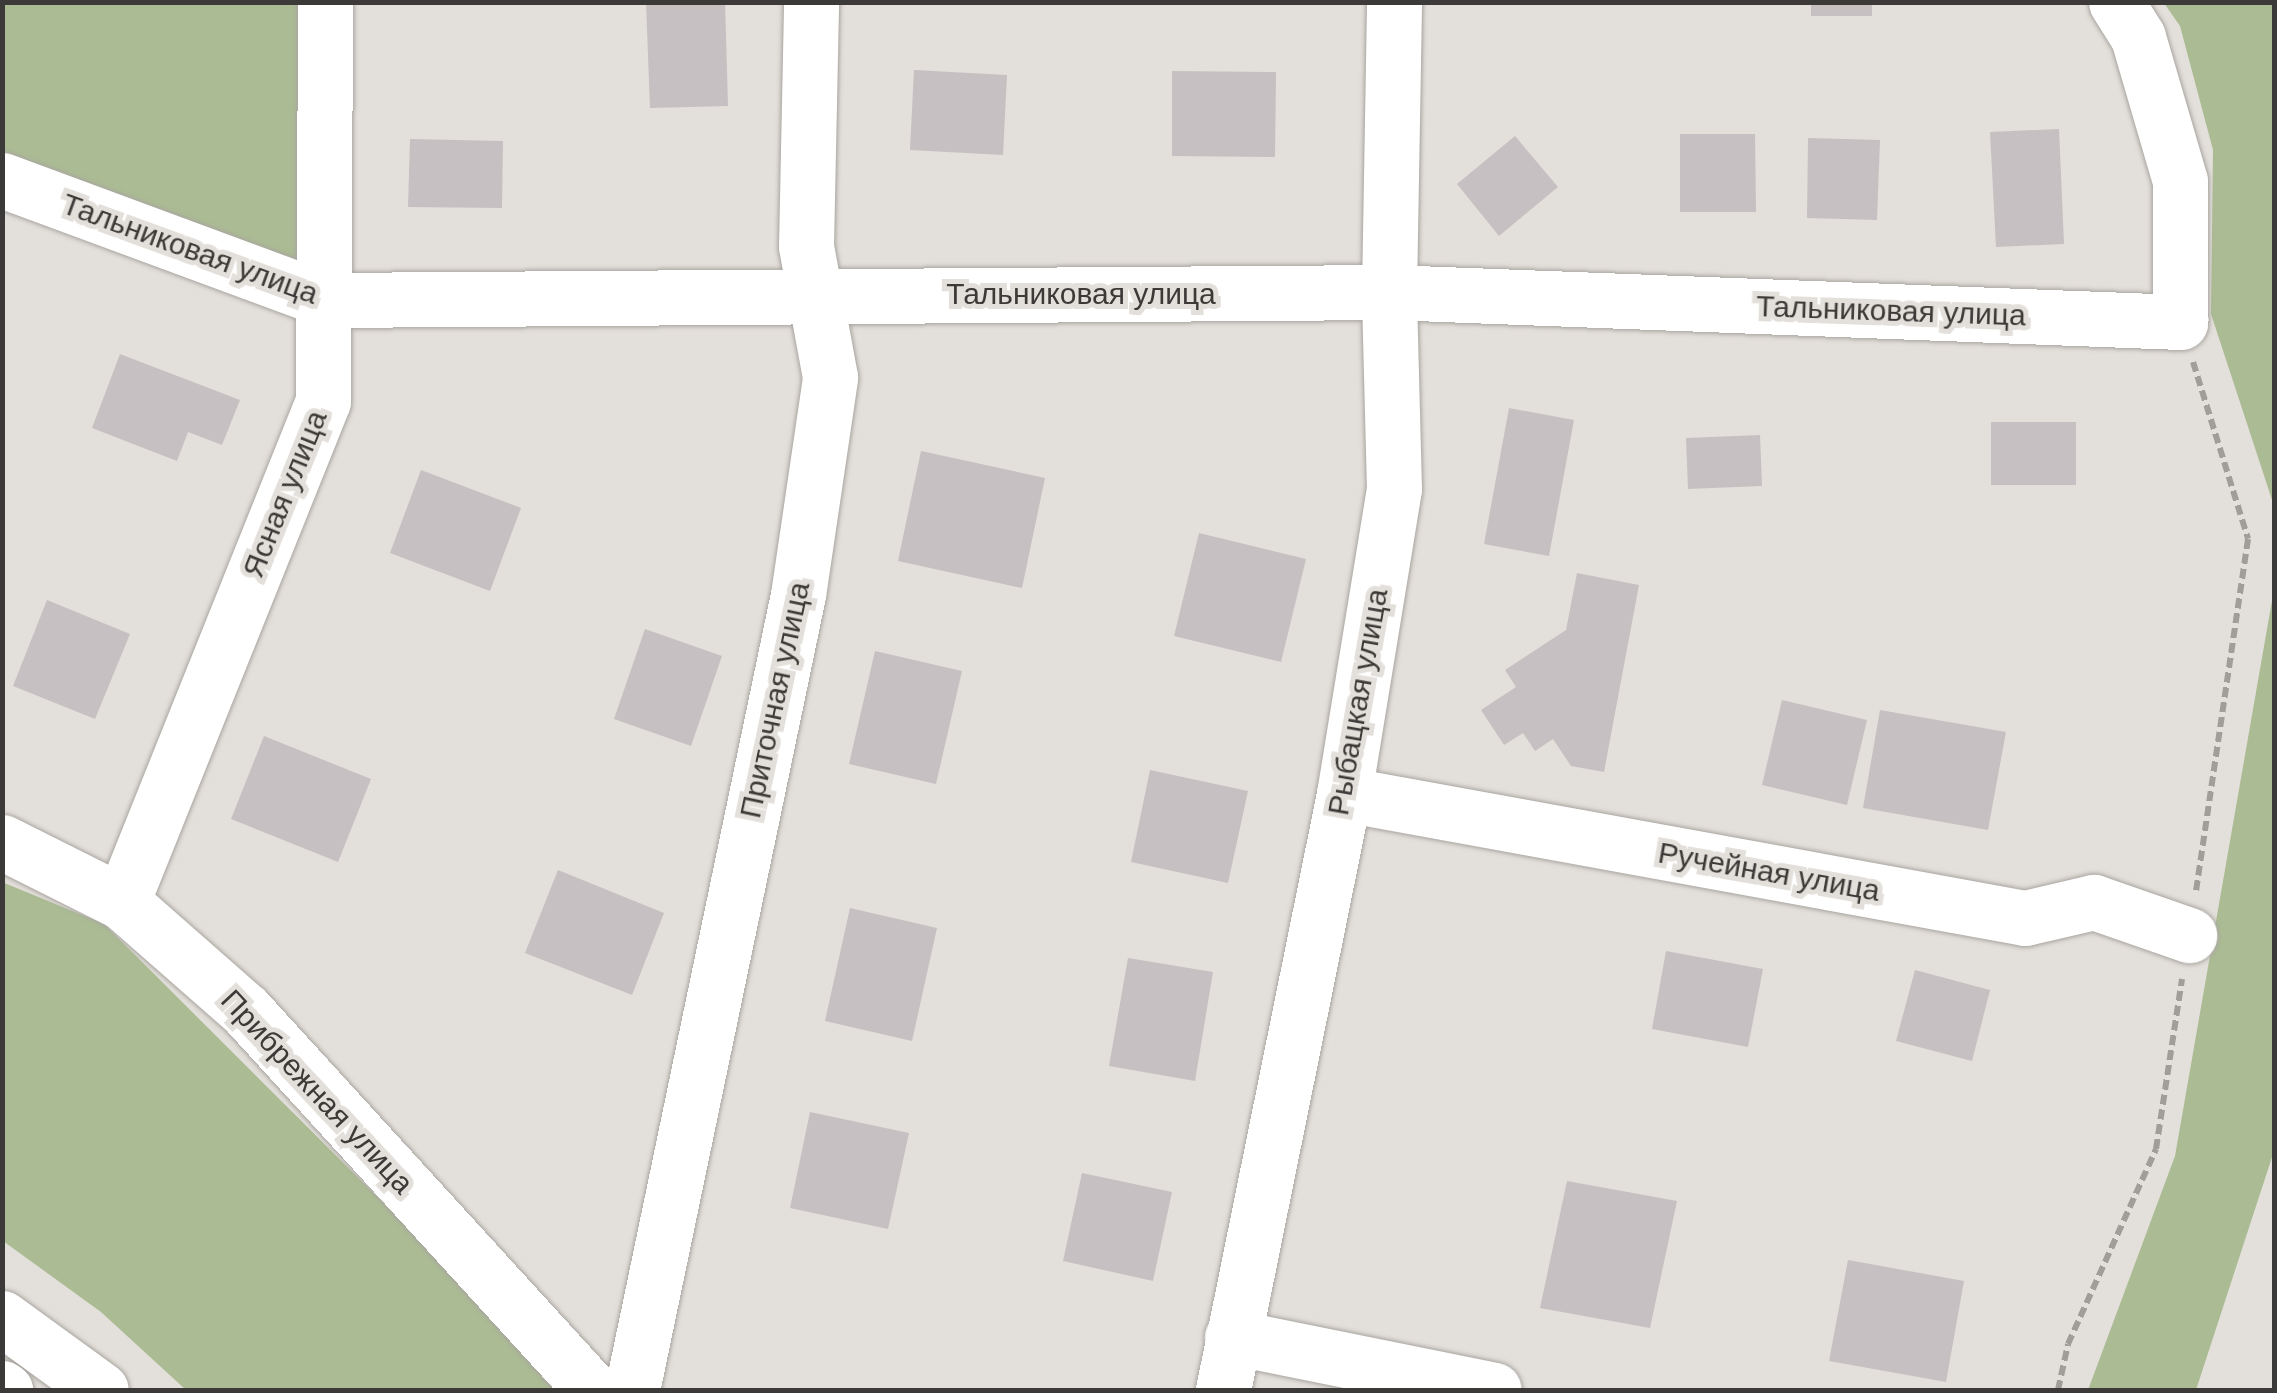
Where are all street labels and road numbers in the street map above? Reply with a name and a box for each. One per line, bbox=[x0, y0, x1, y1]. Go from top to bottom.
street label: Тальниковая улица bbox=[57, 186, 323, 312]
street label: Тальниковая улица bbox=[946, 276, 1216, 312]
street label: Тальниковая улица bbox=[1756, 288, 2026, 334]
street label: Ясная улица bbox=[235, 405, 335, 583]
street label: Приточная улица bbox=[732, 579, 818, 821]
street label: Рыбацкая улица bbox=[1320, 586, 1396, 818]
street label: Ручейная улица bbox=[1655, 835, 1883, 909]
street label: Прибрежная улица bbox=[213, 983, 421, 1201]

